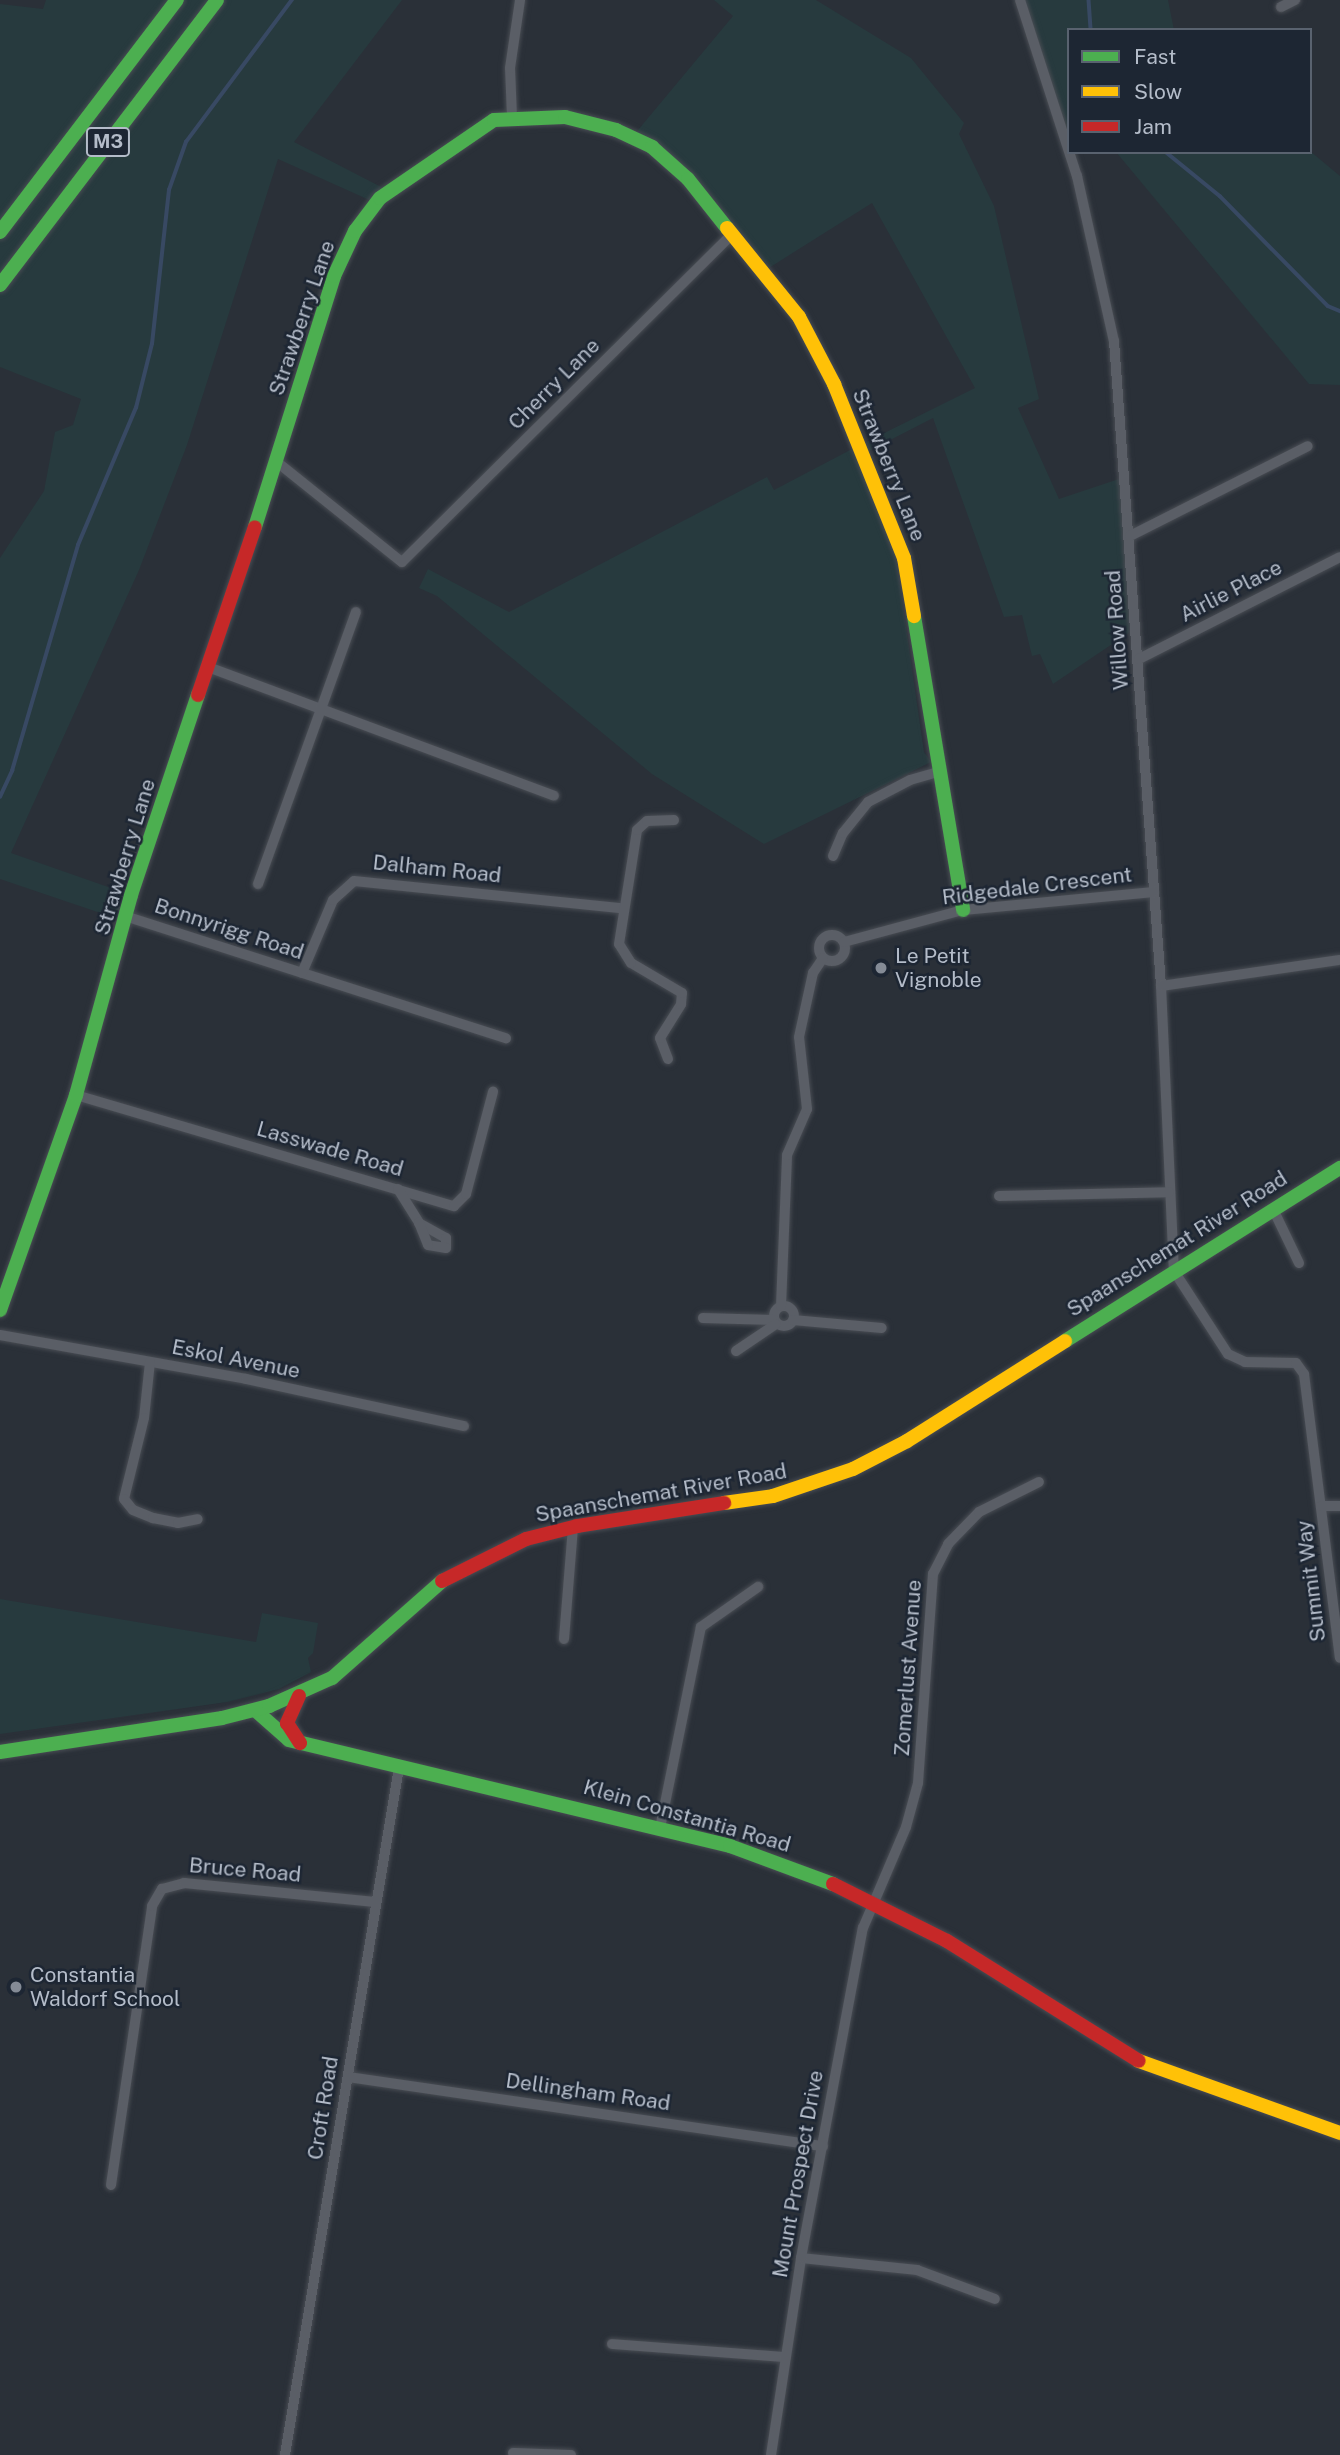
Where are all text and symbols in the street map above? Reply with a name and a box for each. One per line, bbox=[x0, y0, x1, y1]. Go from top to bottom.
legend bbox=[1067, 28, 1312, 154]
text: Fast bbox=[1134, 44, 1176, 69]
text: Slow bbox=[1134, 79, 1182, 104]
text: Jam bbox=[1134, 114, 1172, 139]
road number: M3 bbox=[85, 126, 131, 158]
street label: Strawberry Lane bbox=[264, 237, 340, 399]
street label: Cherry Lane bbox=[503, 333, 605, 435]
street label: Strawberry Lane bbox=[847, 385, 931, 545]
street label: Airlie Place bbox=[1176, 554, 1286, 628]
street label: Willow Road bbox=[1100, 569, 1134, 691]
street label: Strawberry Lane bbox=[89, 776, 161, 938]
street label: Dalham Road bbox=[371, 850, 503, 888]
street label: Ridgedale Crescent bbox=[940, 862, 1134, 910]
street label: Bonnyrigg Road bbox=[151, 893, 307, 965]
place label: Le Petit Vignoble bbox=[895, 943, 982, 993]
marker: Le Petit Vignoble bbox=[873, 960, 889, 976]
street label: Lasswade Road bbox=[254, 1116, 406, 1182]
street label: Spaanschemat River Road bbox=[1062, 1166, 1292, 1322]
street label: Eskol Avenue bbox=[170, 1334, 302, 1384]
street label: Spaanschemat River Road bbox=[533, 1458, 789, 1528]
street label: Summit Way bbox=[1291, 1519, 1331, 1643]
street label: Zomerlust Avenue bbox=[889, 1579, 927, 1757]
street label: Klein Constantia Road bbox=[580, 1774, 794, 1858]
street label: Bruce Road bbox=[188, 1853, 302, 1887]
place label: Constantia Waldorf School bbox=[30, 1962, 180, 2012]
marker: Constantia Waldorf School bbox=[8, 1979, 24, 1995]
street label: Croft Road bbox=[302, 2054, 344, 2162]
street label: Dellingham Road bbox=[504, 2068, 672, 2116]
street label: Mount Prospect Drive bbox=[767, 2068, 829, 2280]

